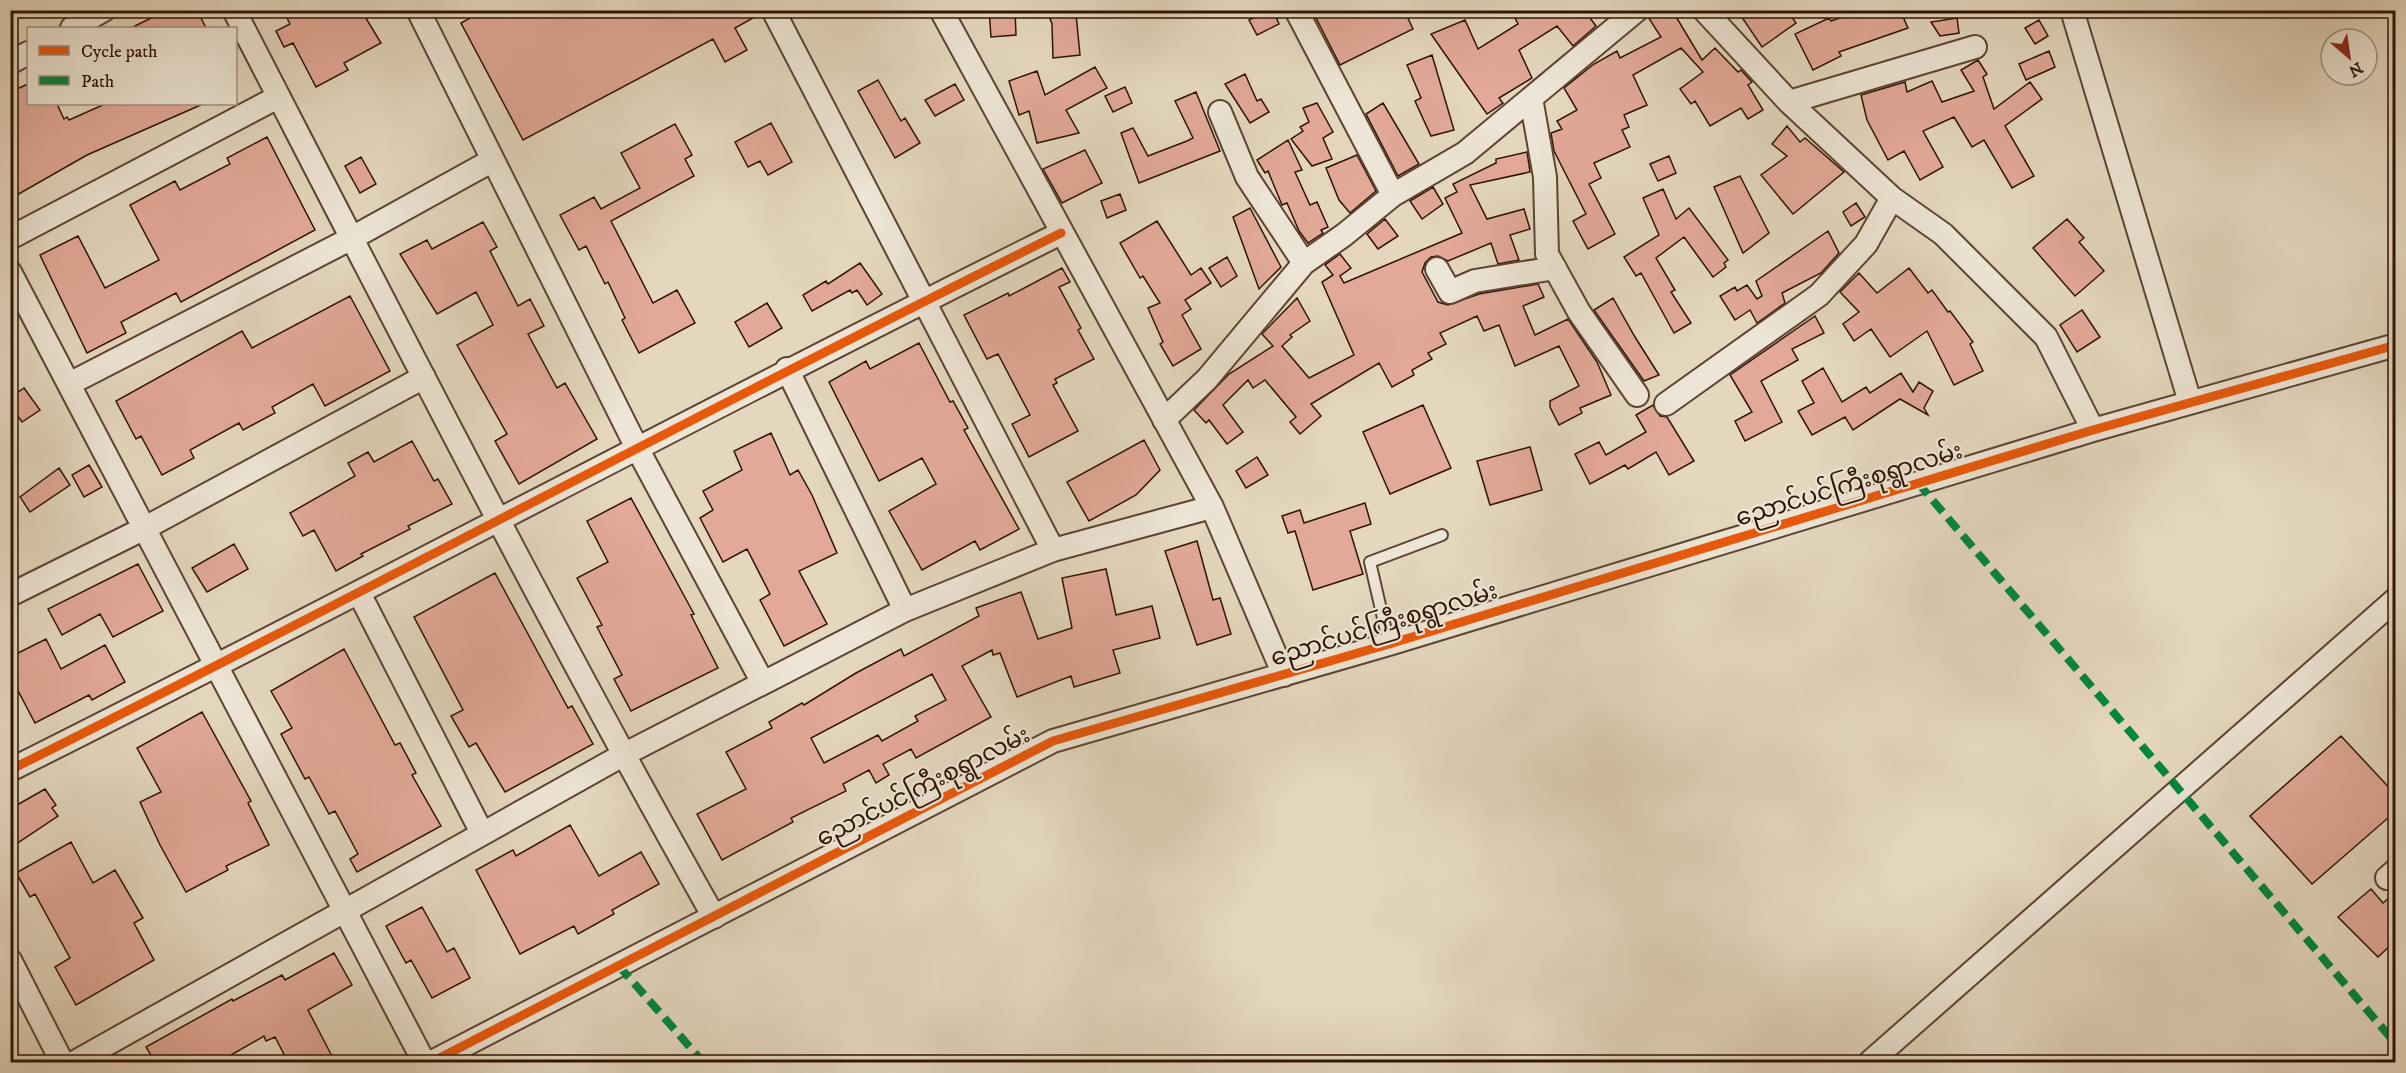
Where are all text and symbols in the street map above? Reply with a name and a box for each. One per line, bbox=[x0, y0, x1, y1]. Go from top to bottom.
legend bbox=[27, 27, 237, 105]
north arrow bbox=[2319, 27, 2379, 87]
text: Cycle path bbox=[81, 41, 158, 63]
text: N bbox=[2345, 57, 2366, 81]
text: Path bbox=[81, 71, 115, 93]
street label: ညောင်ပင်ကြီးစုရွာလမ်း bbox=[1732, 434, 1967, 537]
street label: ညောင်ပင်ကြီးစုရွာလမ်း bbox=[1267, 574, 1502, 677]
street label: ညောင်ပင်ကြီးစုရွာလမ်း bbox=[811, 718, 1037, 856]

